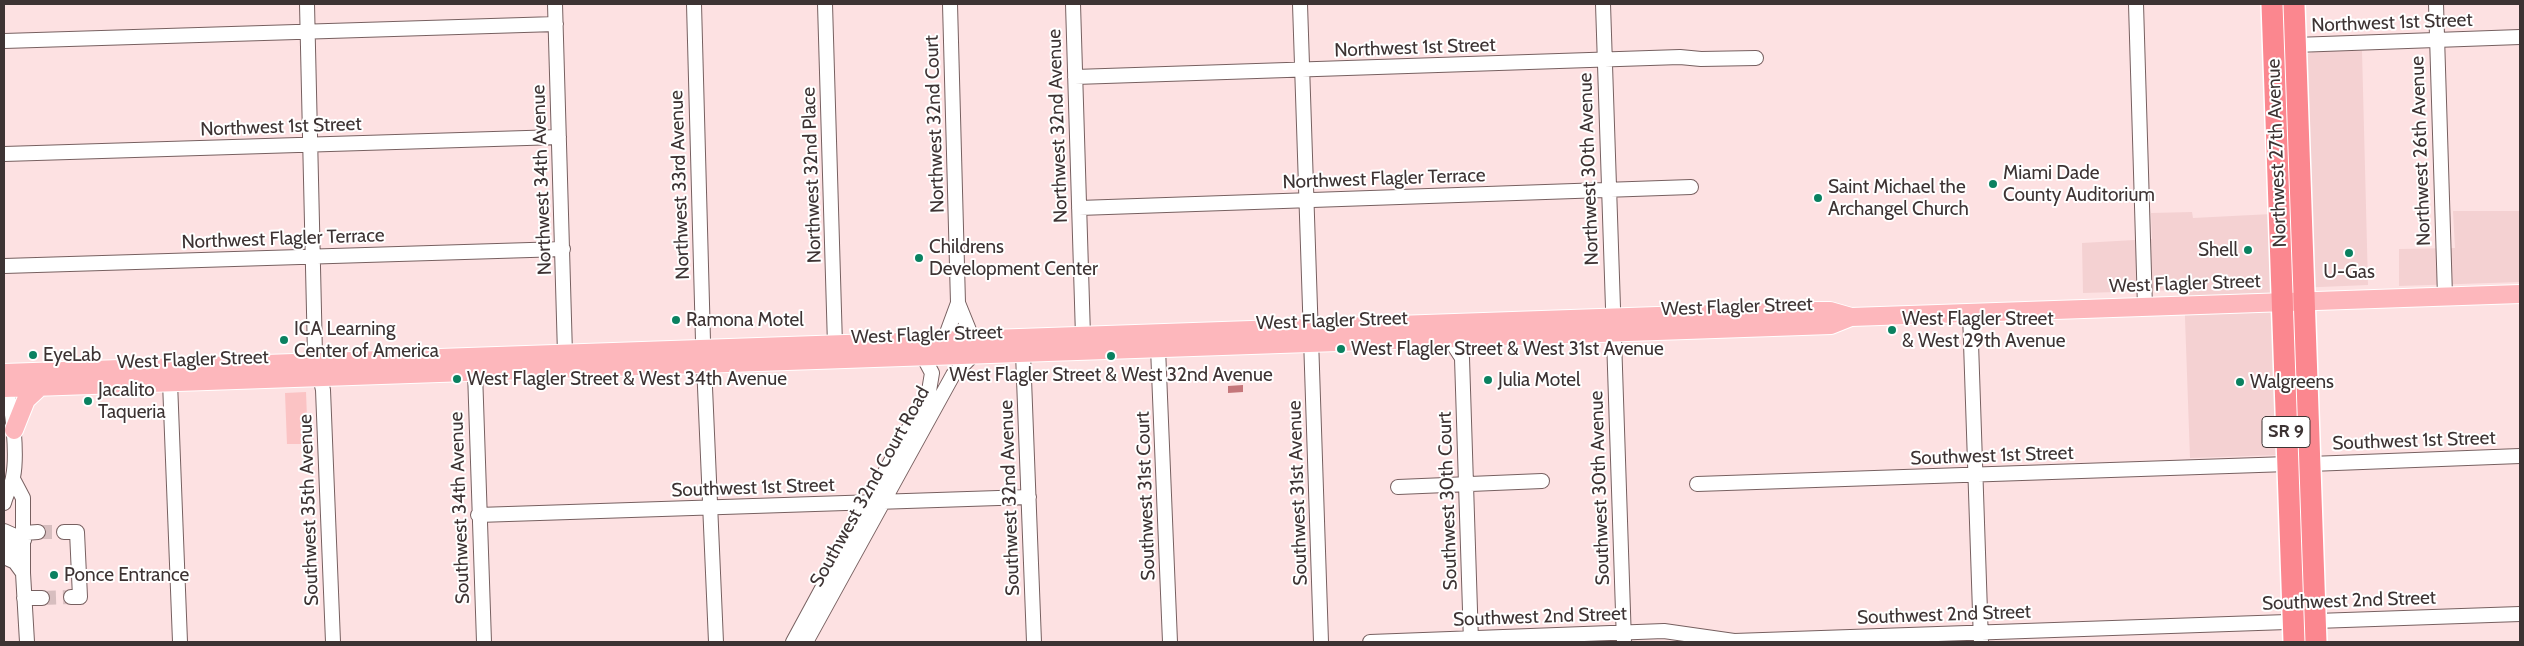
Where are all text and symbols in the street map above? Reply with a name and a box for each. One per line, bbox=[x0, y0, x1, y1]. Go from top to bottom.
street label: Northwest 1st Street bbox=[2311, 9, 2473, 37]
street label: Northwest 32nd Avenue bbox=[1043, 29, 1073, 223]
street label: Northwest 1st Street bbox=[1334, 34, 1496, 62]
street label: Northwest 32nd Court bbox=[921, 35, 949, 213]
street label: Northwest 26th Avenue bbox=[2406, 56, 2436, 246]
street label: Northwest 27th Avenue bbox=[2262, 58, 2292, 248]
street label: Northwest 30th Avenue bbox=[1574, 72, 1604, 266]
street label: Northwest 34th Avenue bbox=[527, 84, 557, 276]
street label: Northwest 32nd Place bbox=[798, 86, 826, 264]
street label: Northwest 33rd Avenue bbox=[665, 90, 695, 280]
street label: Northwest 1st Street bbox=[200, 113, 362, 141]
place label: Miami Dade County Auditorium bbox=[2003, 162, 2155, 206]
street label: Northwest Flagler Terrace bbox=[1282, 164, 1486, 194]
place label: Saint Michael the Archangel Church bbox=[1828, 176, 1969, 220]
marker: Miami Dade County Auditorium bbox=[1987, 178, 1999, 190]
marker: Saint Michael the Archangel Church bbox=[1812, 192, 1824, 204]
street label: Northwest Flagler Terrace bbox=[181, 224, 385, 254]
place label: Childrens Development Center bbox=[929, 236, 1098, 280]
place label: Shell bbox=[2198, 239, 2238, 261]
marker: Shell bbox=[2242, 244, 2254, 256]
marker: U-Gas bbox=[2343, 247, 2355, 259]
marker: Childrens Development Center bbox=[913, 252, 925, 264]
place label: U-Gas bbox=[2323, 261, 2375, 283]
street label: West Flagler Street bbox=[2109, 270, 2261, 298]
street label: West Flagler Street bbox=[1661, 293, 1813, 321]
street label: West Flagler Street bbox=[1256, 307, 1408, 335]
place label: West Flagler Street & West 29th Avenue bbox=[1902, 308, 2065, 352]
place label: Ramona Motel bbox=[686, 309, 804, 331]
marker: Ramona Motel bbox=[670, 314, 682, 326]
place label: ICA Learning Center of America bbox=[294, 318, 439, 362]
street label: West Flagler Street bbox=[851, 321, 1003, 349]
marker: West Flagler Street & West 29th Avenue bbox=[1886, 324, 1898, 336]
marker: ICA Learning Center of America bbox=[278, 334, 290, 346]
place label: West Flagler Street & West 31st Avenue bbox=[1351, 338, 1664, 360]
marker: West Flagler Street & West 31st Avenue bbox=[1335, 343, 1347, 355]
place label: EyeLab bbox=[43, 344, 101, 366]
street label: West Flagler Street bbox=[117, 346, 269, 374]
marker: EyeLab bbox=[27, 349, 39, 361]
marker: West Flagler Street & West 32nd Avenue bbox=[1105, 350, 1117, 362]
place label: West Flagler Street & West 32nd Avenue bbox=[949, 364, 1273, 386]
place label: West Flagler Street & West 34th Avenue bbox=[467, 368, 787, 390]
place label: Julia Motel bbox=[1498, 369, 1581, 391]
place label: Walgreens bbox=[2250, 371, 2334, 393]
marker: West Flagler Street & West 34th Avenue bbox=[451, 373, 463, 385]
marker: Julia Motel bbox=[1482, 374, 1494, 386]
marker: Walgreens bbox=[2234, 376, 2246, 388]
place label: Jacalito Taqueria bbox=[98, 379, 166, 423]
street label: Southwest 32nd Court Road bbox=[805, 383, 935, 591]
street label: Southwest 30th Avenue bbox=[1585, 390, 1615, 586]
marker: Jacalito Taqueria bbox=[82, 395, 94, 407]
street label: Southwest 32nd Avenue bbox=[995, 400, 1025, 596]
street label: Southwest 31st Avenue bbox=[1283, 400, 1313, 586]
street label: Southwest 34th Avenue bbox=[445, 411, 475, 605]
street label: Southwest 31st Court bbox=[1132, 411, 1160, 581]
street label: Southwest 30th Court bbox=[1433, 411, 1463, 591]
street label: Southwest 35th Avenue bbox=[294, 414, 324, 606]
road number: SR 9 bbox=[2262, 417, 2310, 448]
street label: Southwest 1st Street bbox=[2332, 427, 2496, 455]
street label: Southwest 1st Street bbox=[1910, 442, 2074, 470]
street label: Southwest 1st Street bbox=[671, 474, 835, 502]
place label: Ponce Entrance bbox=[64, 564, 189, 586]
marker: Ponce Entrance bbox=[48, 569, 60, 581]
street label: Southwest 2nd Street bbox=[2262, 587, 2436, 615]
street label: Southwest 2nd Street bbox=[1857, 601, 2031, 629]
street label: Southwest 2nd Street bbox=[1453, 603, 1627, 631]

